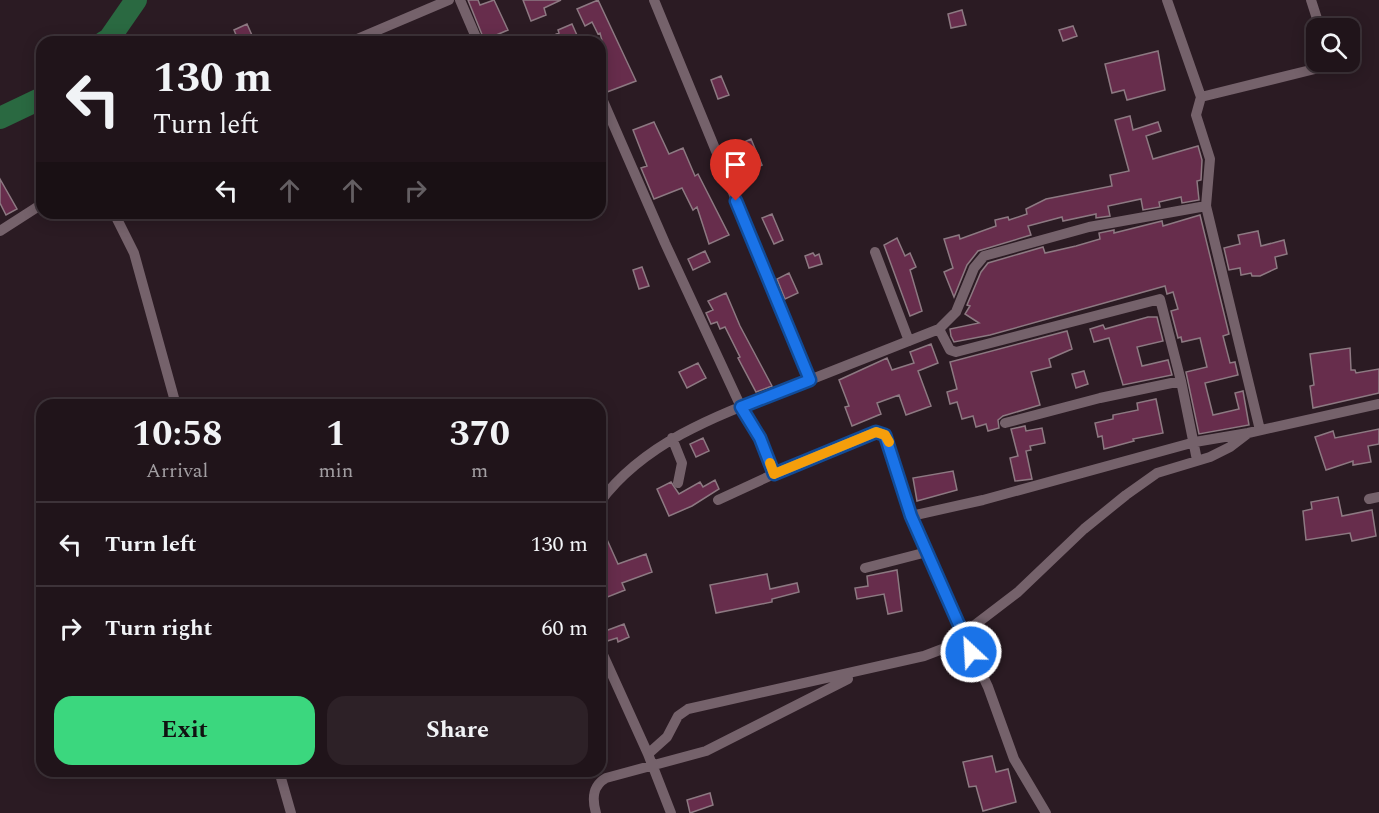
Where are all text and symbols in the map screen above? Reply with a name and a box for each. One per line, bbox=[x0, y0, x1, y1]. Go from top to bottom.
map controls bbox=[1306, 18, 1360, 72]
button: search bbox=[1306, 18, 1360, 72]
text: 130 m bbox=[153, 47, 272, 110]
icon: left bbox=[54, 60, 132, 138]
text: Turn left bbox=[153, 104, 259, 146]
pin bbox=[710, 139, 761, 201]
icon: arrive bbox=[719, 148, 752, 181]
icon: left bbox=[210, 174, 243, 207]
icon: ahead bbox=[273, 174, 306, 207]
icon: ahead bbox=[336, 174, 369, 207]
icon: right bbox=[399, 174, 432, 207]
text: 10:58 bbox=[132, 407, 222, 462]
text: 1 bbox=[326, 407, 346, 462]
text: 370 bbox=[449, 407, 510, 462]
text: Arrival bbox=[146, 456, 208, 486]
text: min bbox=[318, 456, 353, 486]
text: m bbox=[471, 456, 488, 486]
icon: left bbox=[54, 528, 87, 561]
text: Turn left bbox=[105, 528, 197, 561]
text: 130 m bbox=[531, 528, 588, 561]
icon: right bbox=[54, 612, 87, 645]
text: Turn right bbox=[105, 612, 212, 645]
text: 60 m bbox=[542, 612, 588, 645]
position arrow bbox=[939, 620, 1003, 684]
button: Exit bbox=[54, 696, 315, 765]
button: Share bbox=[327, 696, 588, 765]

